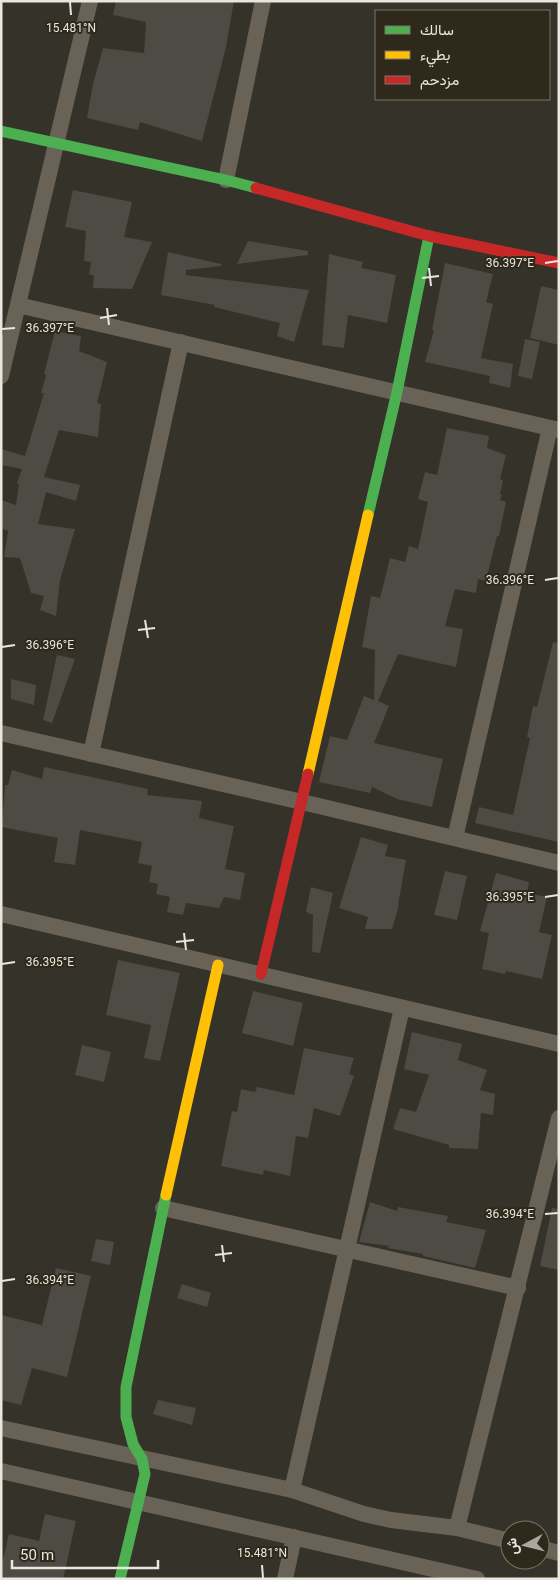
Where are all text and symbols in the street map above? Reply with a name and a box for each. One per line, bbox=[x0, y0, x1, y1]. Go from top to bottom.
legend bbox=[375, 10, 550, 100]
text: 15.481°N bbox=[46, 20, 96, 38]
text: سالك bbox=[420, 20, 454, 43]
text: بطيء bbox=[420, 45, 450, 68]
text: مزدحم bbox=[420, 70, 459, 93]
text: 36.397°E bbox=[486, 255, 534, 273]
text: 36.397°E bbox=[26, 320, 74, 338]
text: 36.396°E bbox=[486, 572, 534, 590]
text: 36.396°E bbox=[26, 637, 74, 655]
text: 36.395°E bbox=[486, 889, 534, 907]
text: 36.395°E bbox=[26, 954, 74, 972]
text: 36.394°E bbox=[486, 1206, 534, 1224]
text: 36.394°E bbox=[26, 1272, 74, 1290]
north arrow bbox=[500, 1520, 550, 1570]
text: ش bbox=[502, 1536, 526, 1556]
scale bar bbox=[12, 1538, 159, 1570]
text: 50 m bbox=[20, 1545, 54, 1568]
text: 15.481°N bbox=[237, 1545, 287, 1563]

